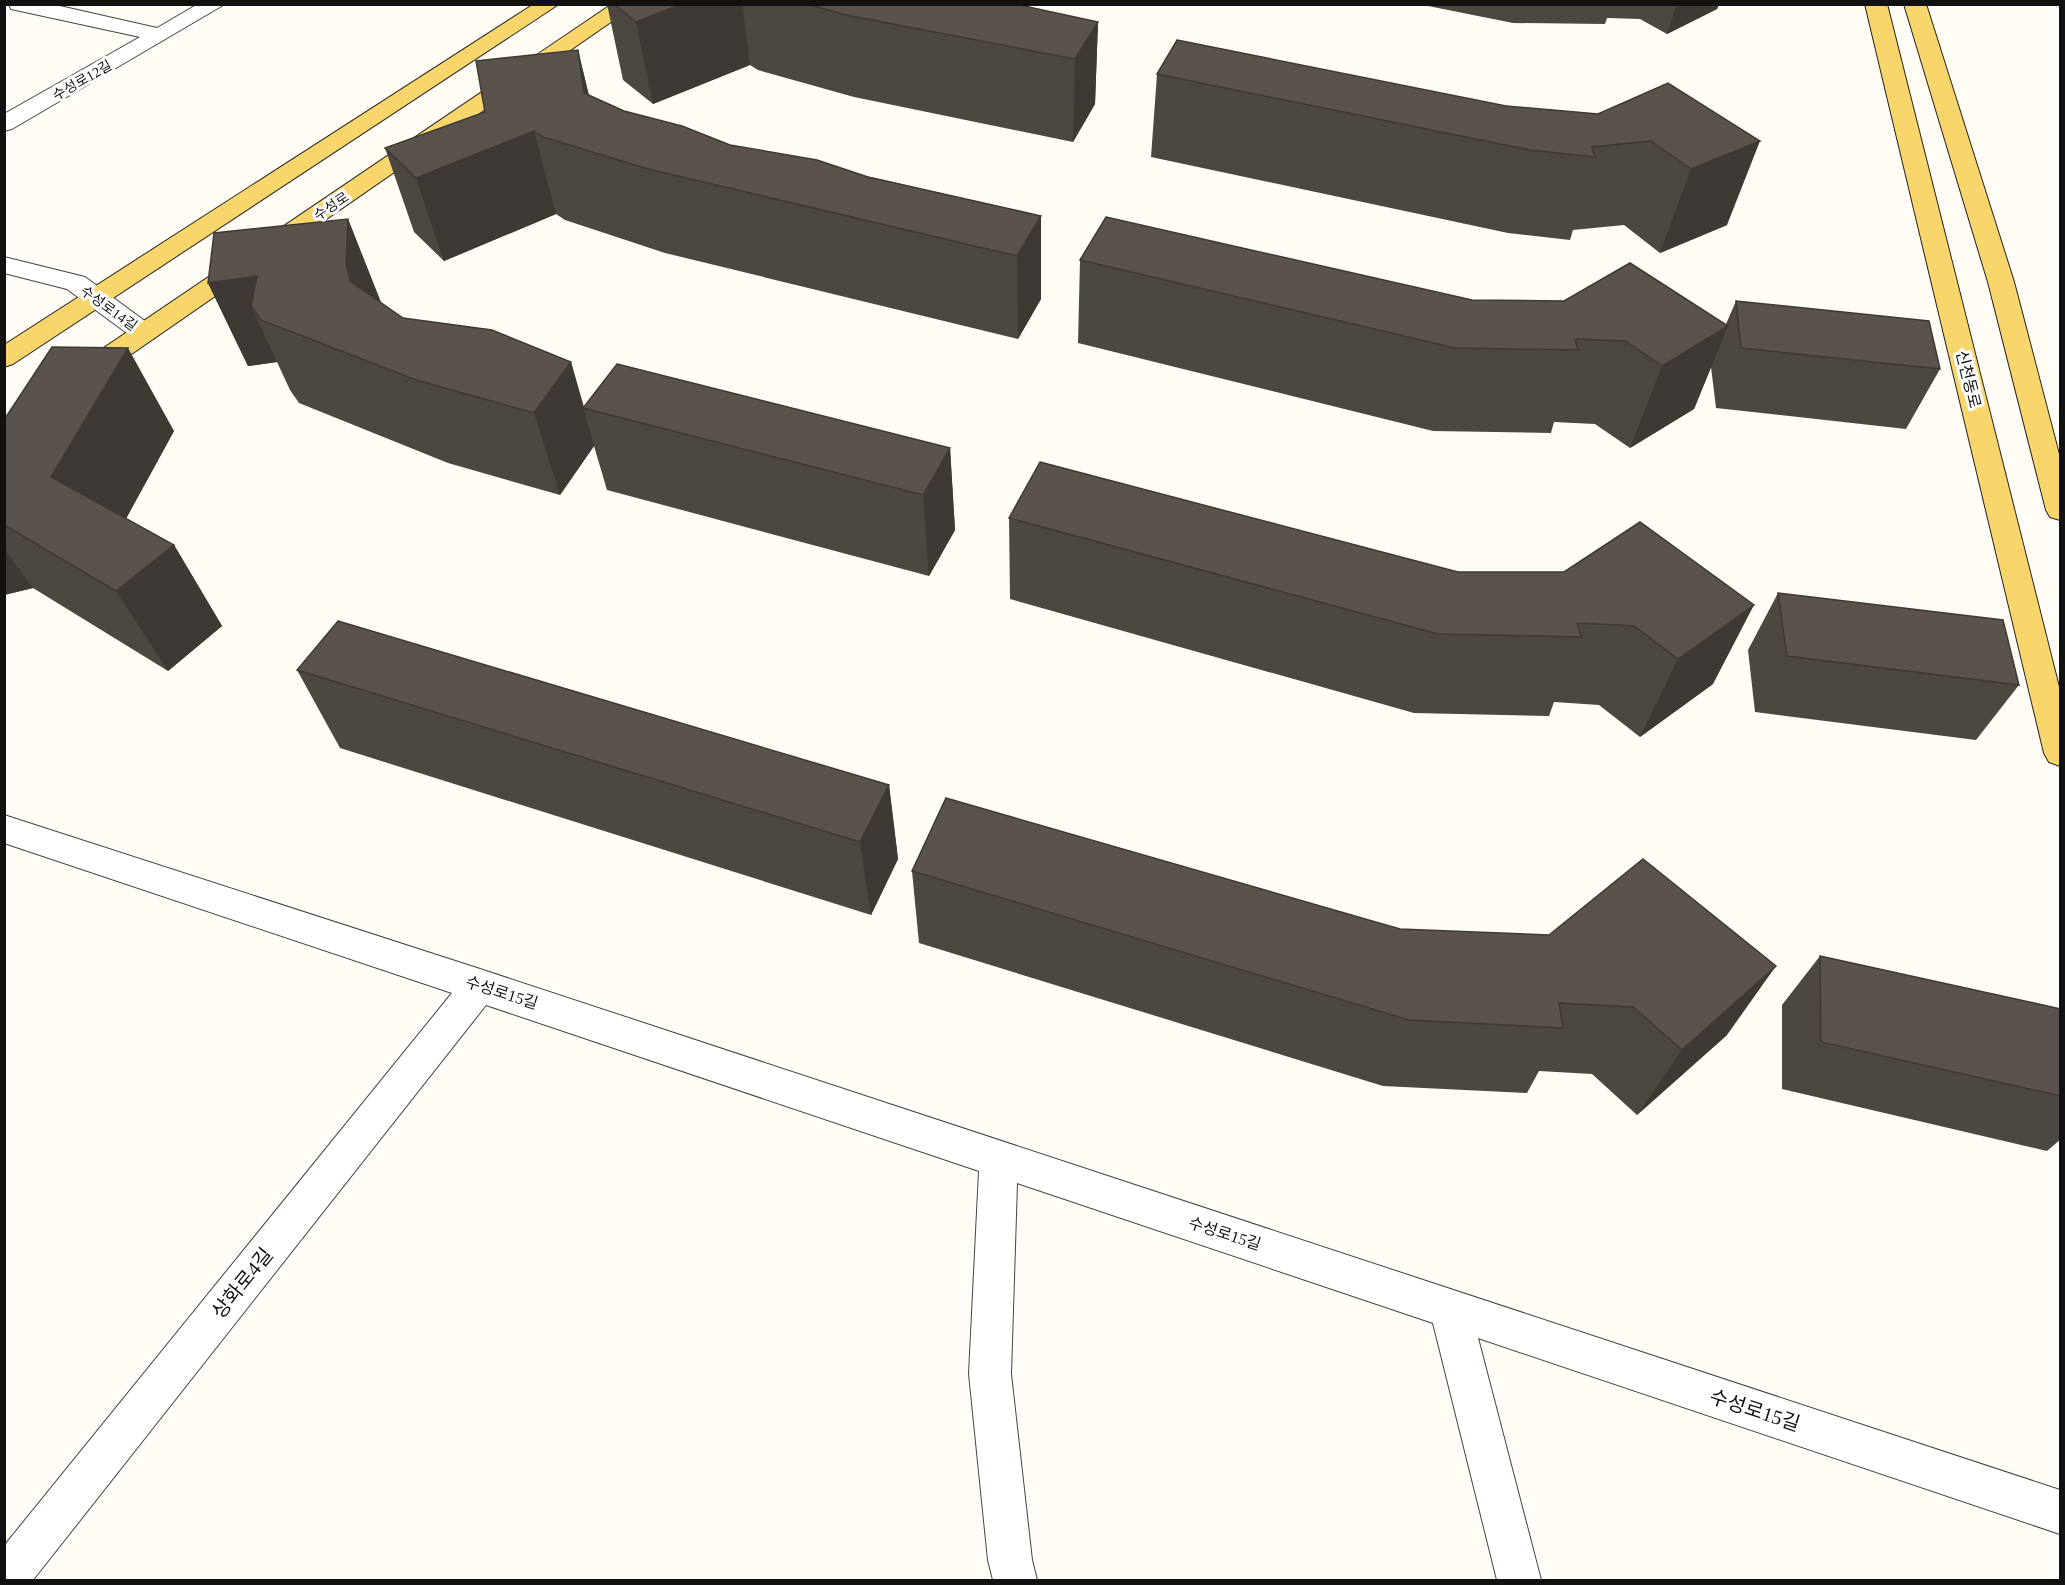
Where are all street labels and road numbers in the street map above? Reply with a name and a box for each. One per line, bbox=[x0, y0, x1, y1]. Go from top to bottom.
street label: 수성로12길 bbox=[50, 58, 114, 103]
street label: 수성로 bbox=[311, 189, 352, 223]
street label: 수성로14길 bbox=[78, 283, 140, 334]
street label: 신천동로 bbox=[1953, 348, 1984, 410]
street label: 수성로15길 bbox=[464, 973, 540, 1012]
street label: 수성로15길 bbox=[1187, 1214, 1263, 1253]
street label: 상화로4길 bbox=[207, 1244, 277, 1322]
street label: 수성로15길 bbox=[1707, 1385, 1803, 1435]

